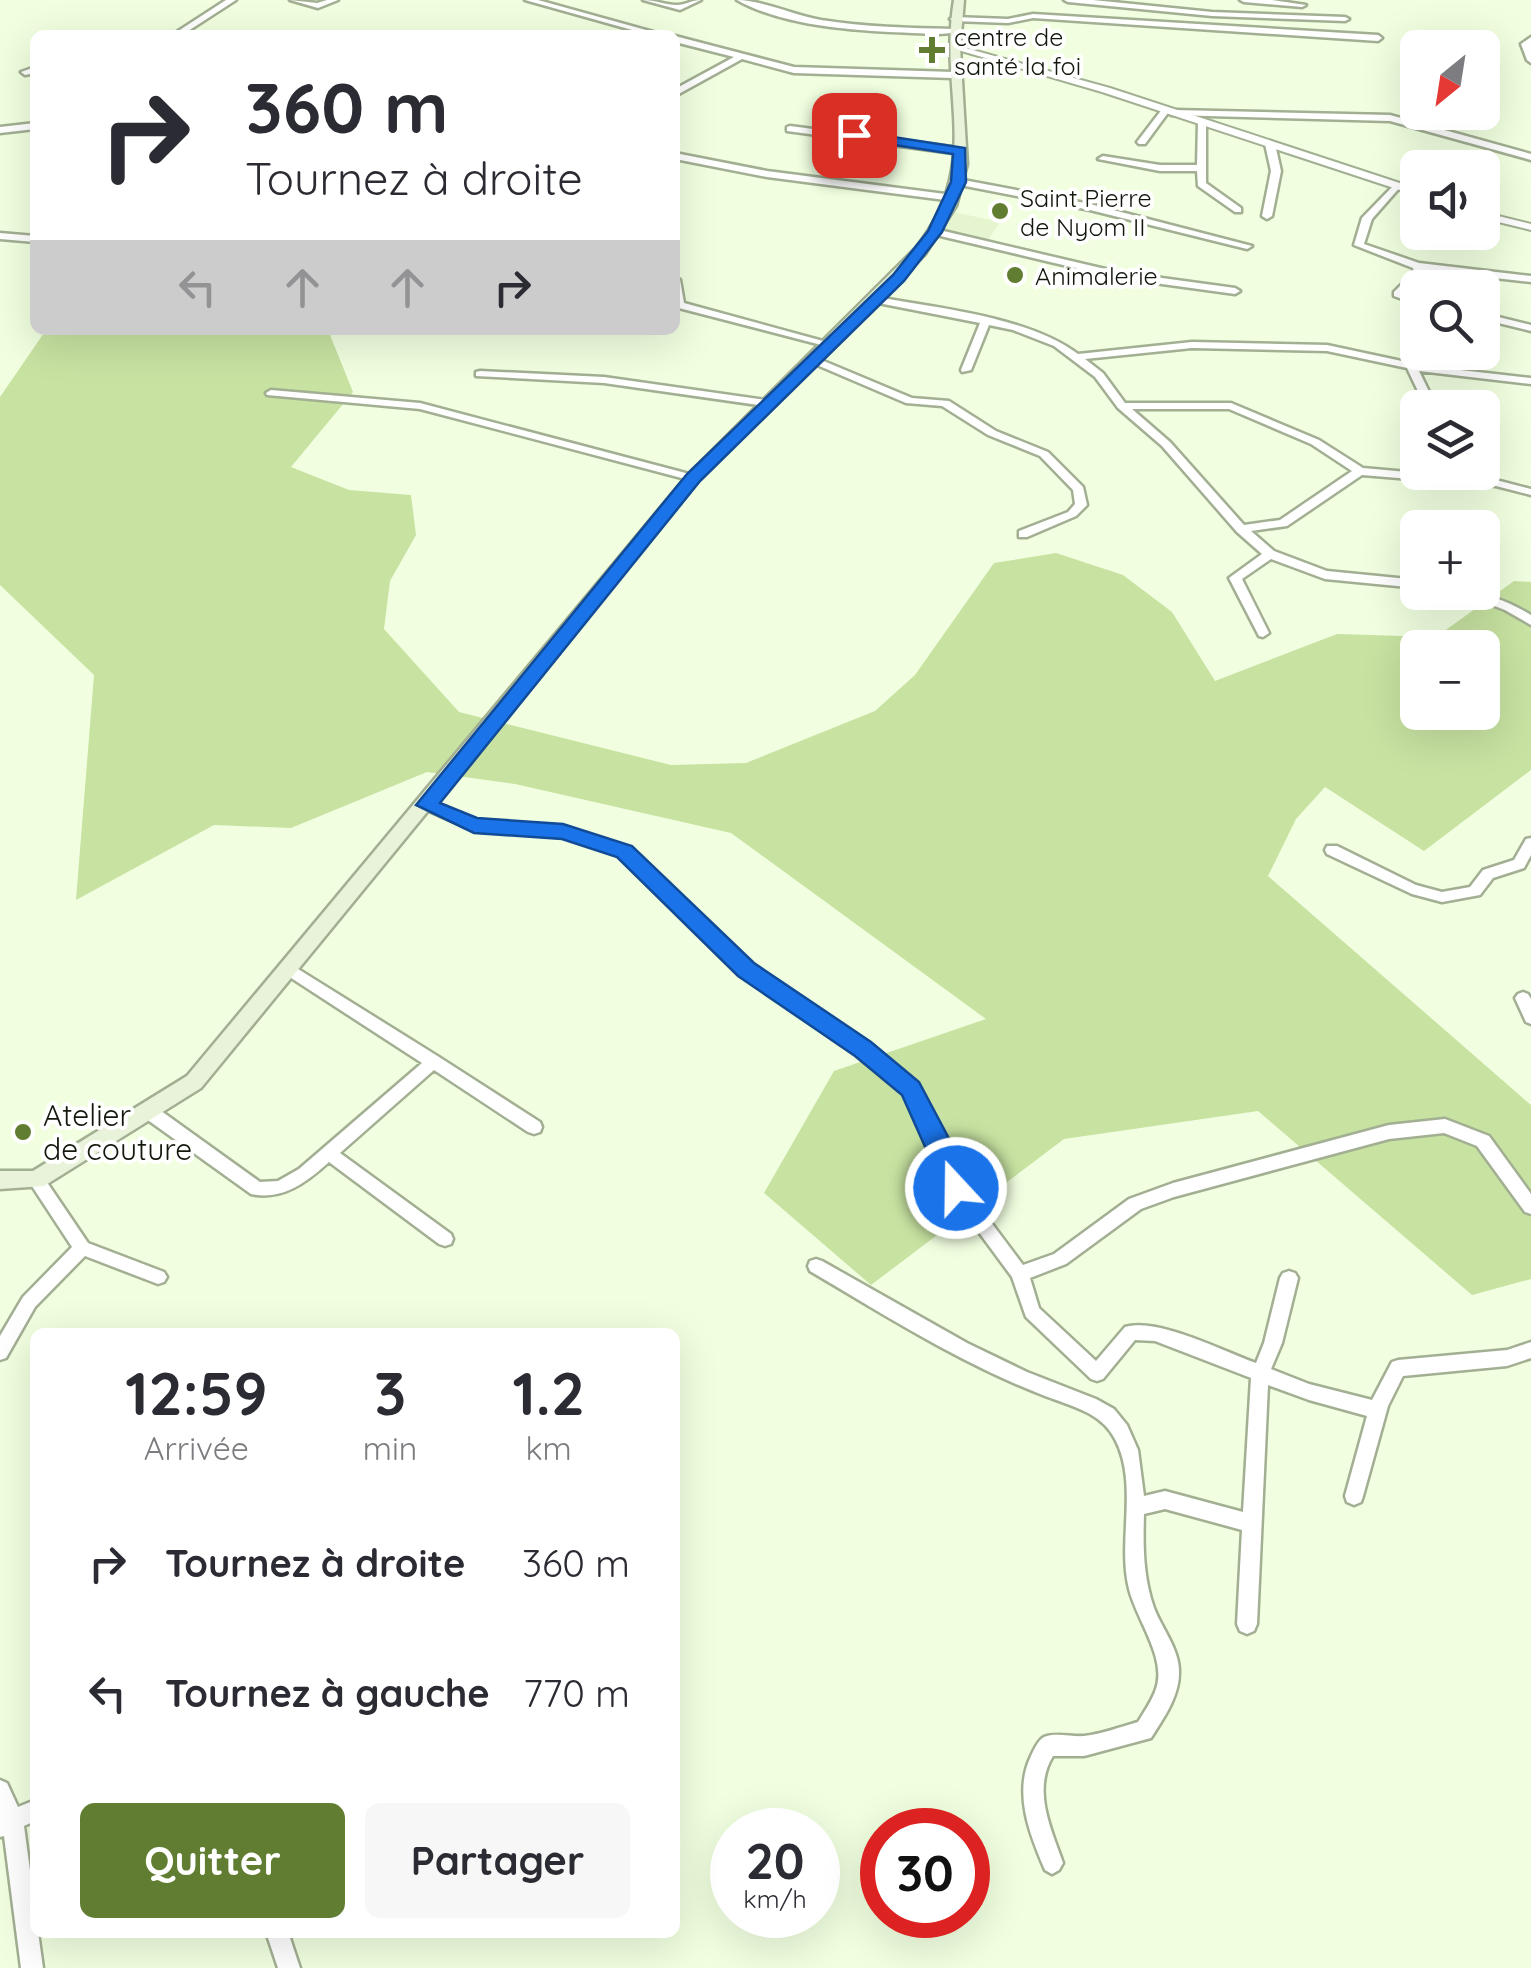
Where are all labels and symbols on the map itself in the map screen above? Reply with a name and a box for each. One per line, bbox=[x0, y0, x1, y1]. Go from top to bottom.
place label: centre de santé la foi bbox=[954, 21, 1081, 81]
north arrow bbox=[1400, 30, 1500, 130]
marker: centre de santé la foi bbox=[919, 37, 945, 63]
pin bbox=[812, 93, 897, 178]
place label: Saint Pierre de Nyom II bbox=[1020, 182, 1152, 242]
marker: Saint Pierre de Nyom II bbox=[989, 200, 1011, 222]
place label: Animalerie bbox=[1035, 260, 1158, 291]
marker: Animalerie bbox=[1004, 264, 1026, 286]
place label: Atelier de couture bbox=[43, 1096, 192, 1168]
marker: Atelier de couture bbox=[12, 1121, 34, 1143]
position arrow bbox=[904, 1136, 1008, 1240]
speed limit sign: 30 bbox=[860, 1808, 990, 1938]

